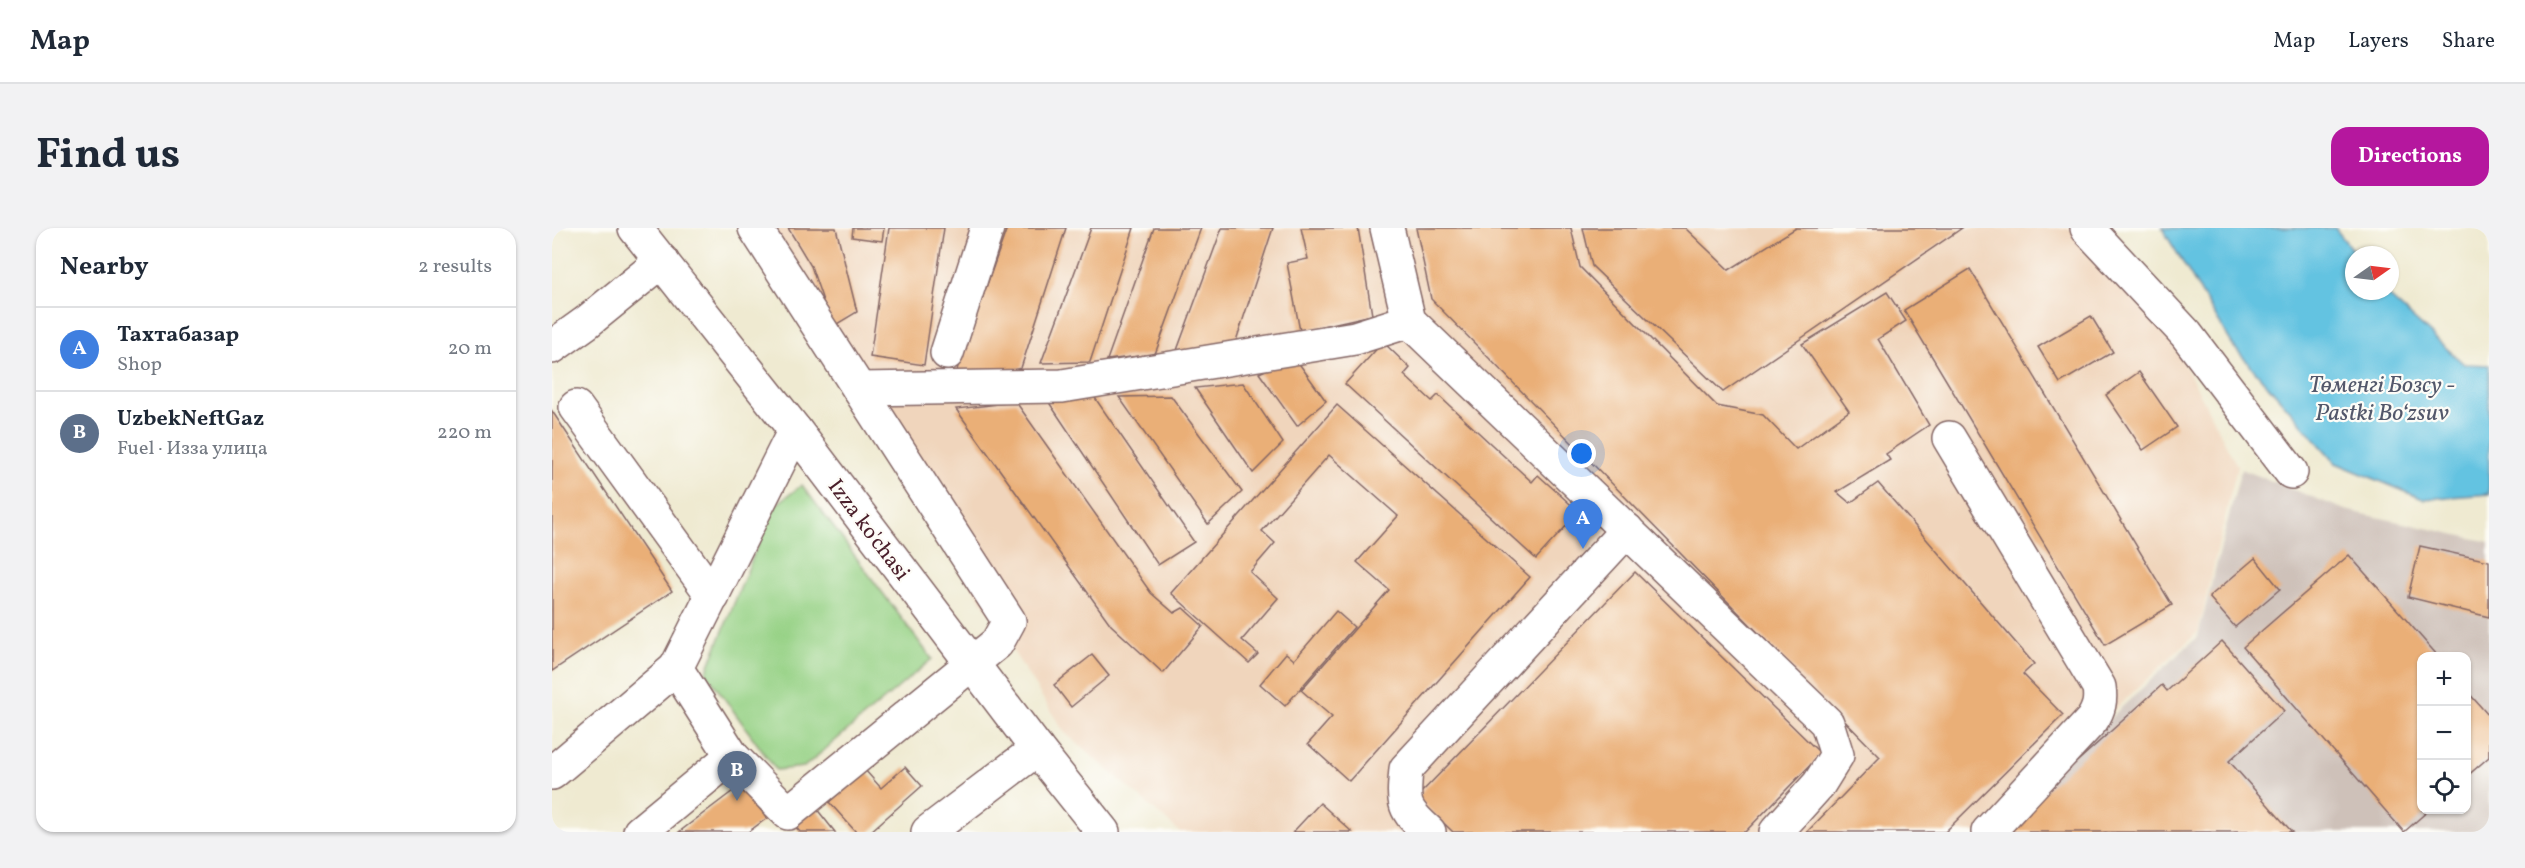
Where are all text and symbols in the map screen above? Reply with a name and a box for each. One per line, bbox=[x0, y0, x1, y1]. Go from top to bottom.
text: Map bbox=[30, 22, 90, 61]
text: Map bbox=[2273, 27, 2315, 56]
text: Layers bbox=[2348, 27, 2409, 56]
text: Share bbox=[2442, 27, 2495, 56]
text: Find us bbox=[36, 127, 180, 186]
button: Directions bbox=[2331, 127, 2489, 186]
north arrow bbox=[2345, 246, 2399, 300]
text: Nearby bbox=[60, 249, 149, 285]
text: 2 results bbox=[418, 253, 492, 281]
text: Тахтабазар bbox=[117, 320, 239, 351]
text: A bbox=[72, 335, 87, 363]
text: 20 m bbox=[448, 335, 492, 363]
text: Shop bbox=[117, 351, 162, 379]
water label: Төменгі Бозсу - Pastki Boʻzsuv bbox=[2309, 369, 2455, 431]
text: UzbekNeftGaz bbox=[117, 404, 264, 435]
text: B bbox=[73, 419, 86, 447]
text: 220 m bbox=[437, 419, 492, 447]
text: Fuel · Изза улица bbox=[117, 435, 268, 463]
your location bbox=[1567, 439, 1596, 468]
street label: Izza ko'chasi bbox=[819, 473, 917, 588]
pin: A bbox=[1564, 500, 1602, 549]
map controls bbox=[2417, 652, 2471, 814]
button: + bbox=[2417, 652, 2471, 706]
button: − bbox=[2417, 706, 2471, 760]
pin: B bbox=[718, 752, 756, 801]
button: locate bbox=[2417, 760, 2471, 814]

